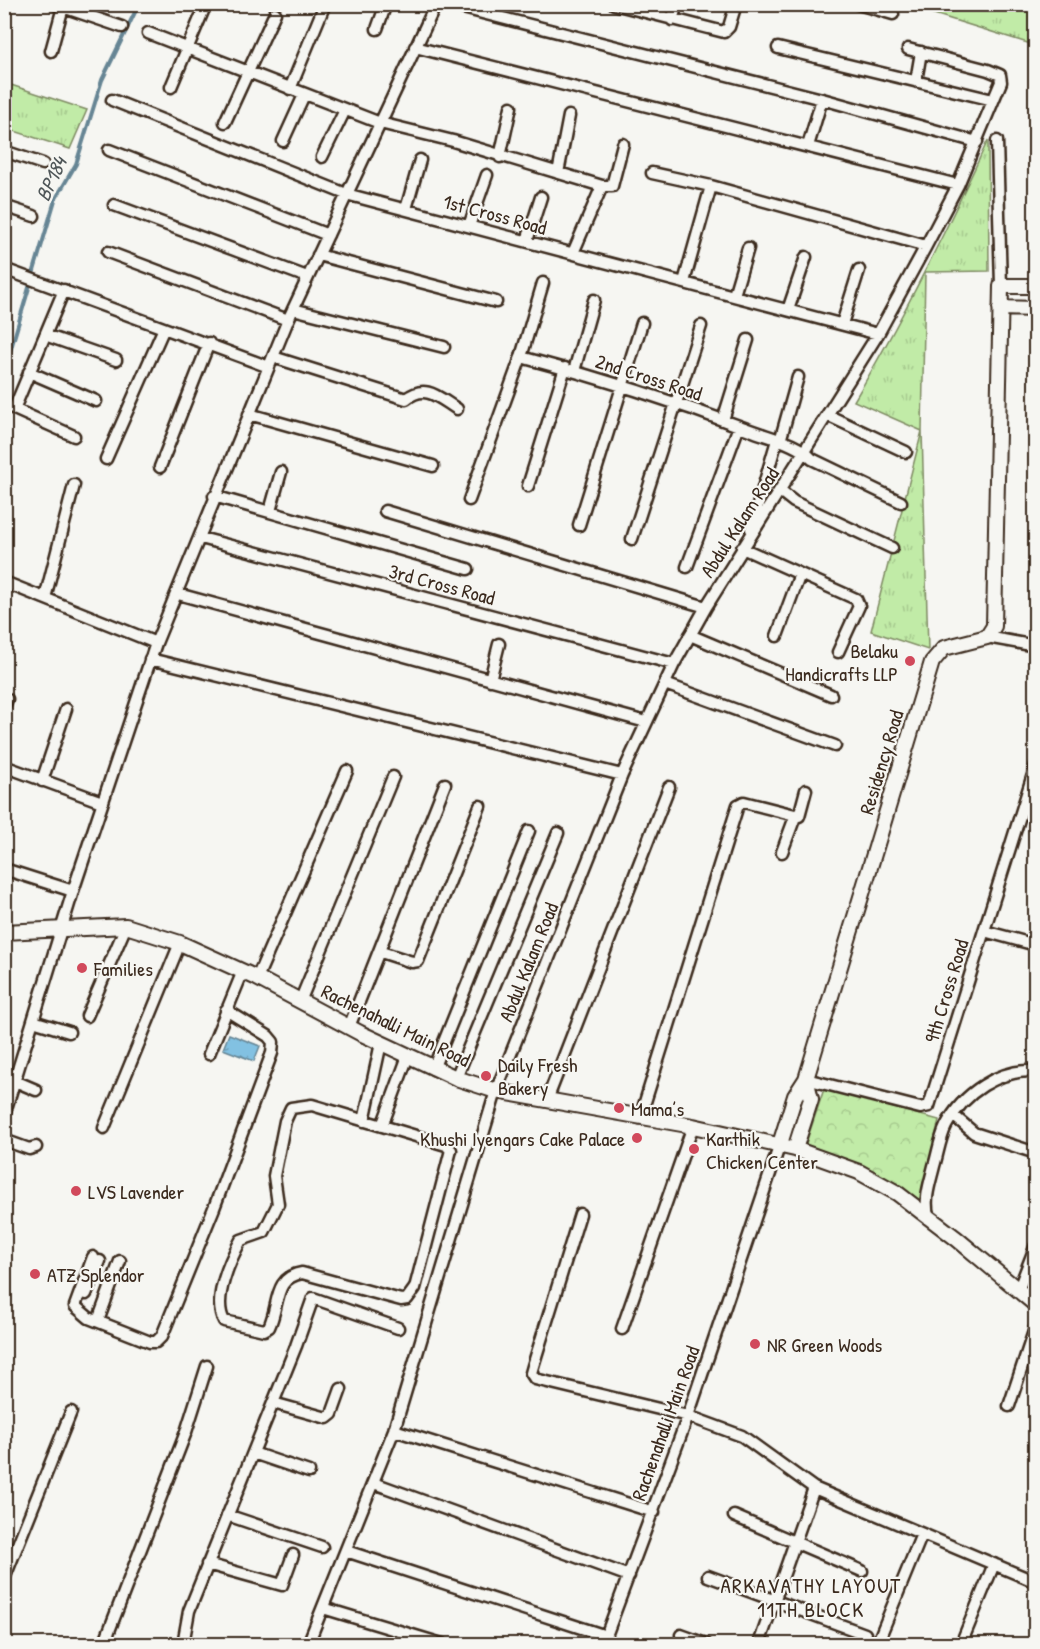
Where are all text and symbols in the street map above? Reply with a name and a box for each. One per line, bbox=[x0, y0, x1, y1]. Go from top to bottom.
water label: BP184 bbox=[28, 150, 75, 206]
street label: 1st Cross Road bbox=[440, 187, 550, 241]
street label: 2nd Cross Road bbox=[592, 347, 706, 407]
street label: Abdul Kalam Road bbox=[693, 462, 785, 582]
street label: 3rd Cross Road bbox=[386, 557, 498, 611]
place label: Belaku Handicrafts LLP bbox=[785, 637, 898, 687]
marker: Belaku Handicrafts LLP bbox=[903, 654, 917, 668]
street label: Residency Road bbox=[852, 706, 910, 817]
street label: Abdul Kalam Road bbox=[492, 898, 564, 1026]
street label: 9th Cross Road bbox=[917, 936, 975, 1046]
place label: Families bbox=[93, 955, 153, 982]
marker: Families bbox=[75, 961, 89, 975]
street label: Rachenahalli Main Road bbox=[317, 977, 475, 1073]
place label: Daily Fresh Bakery bbox=[498, 1051, 577, 1101]
marker: Daily Fresh Bakery bbox=[479, 1069, 493, 1083]
place label: Mama’s bbox=[631, 1095, 685, 1122]
marker: Mama’s bbox=[612, 1101, 626, 1115]
place label: Khushi Iyengars Cake Palace bbox=[420, 1125, 625, 1152]
place label: Karthik Chicken Center bbox=[706, 1125, 818, 1175]
marker: Khushi Iyengars Cake Palace bbox=[630, 1131, 644, 1145]
marker: Karthik Chicken Center bbox=[687, 1142, 701, 1156]
place label: LVS Lavender bbox=[88, 1178, 184, 1205]
marker: LVS Lavender bbox=[69, 1184, 83, 1198]
place label: ATZ Splendor bbox=[47, 1261, 145, 1288]
marker: ATZ Splendor bbox=[28, 1267, 42, 1281]
place label: NR Green Woods bbox=[767, 1331, 882, 1358]
marker: NR Green Woods bbox=[748, 1337, 762, 1351]
street label: Rachenahalli Main Road bbox=[625, 1342, 706, 1504]
district label: ARKAVATHY LAYOUT 11TH BLOCK bbox=[720, 1571, 902, 1624]

